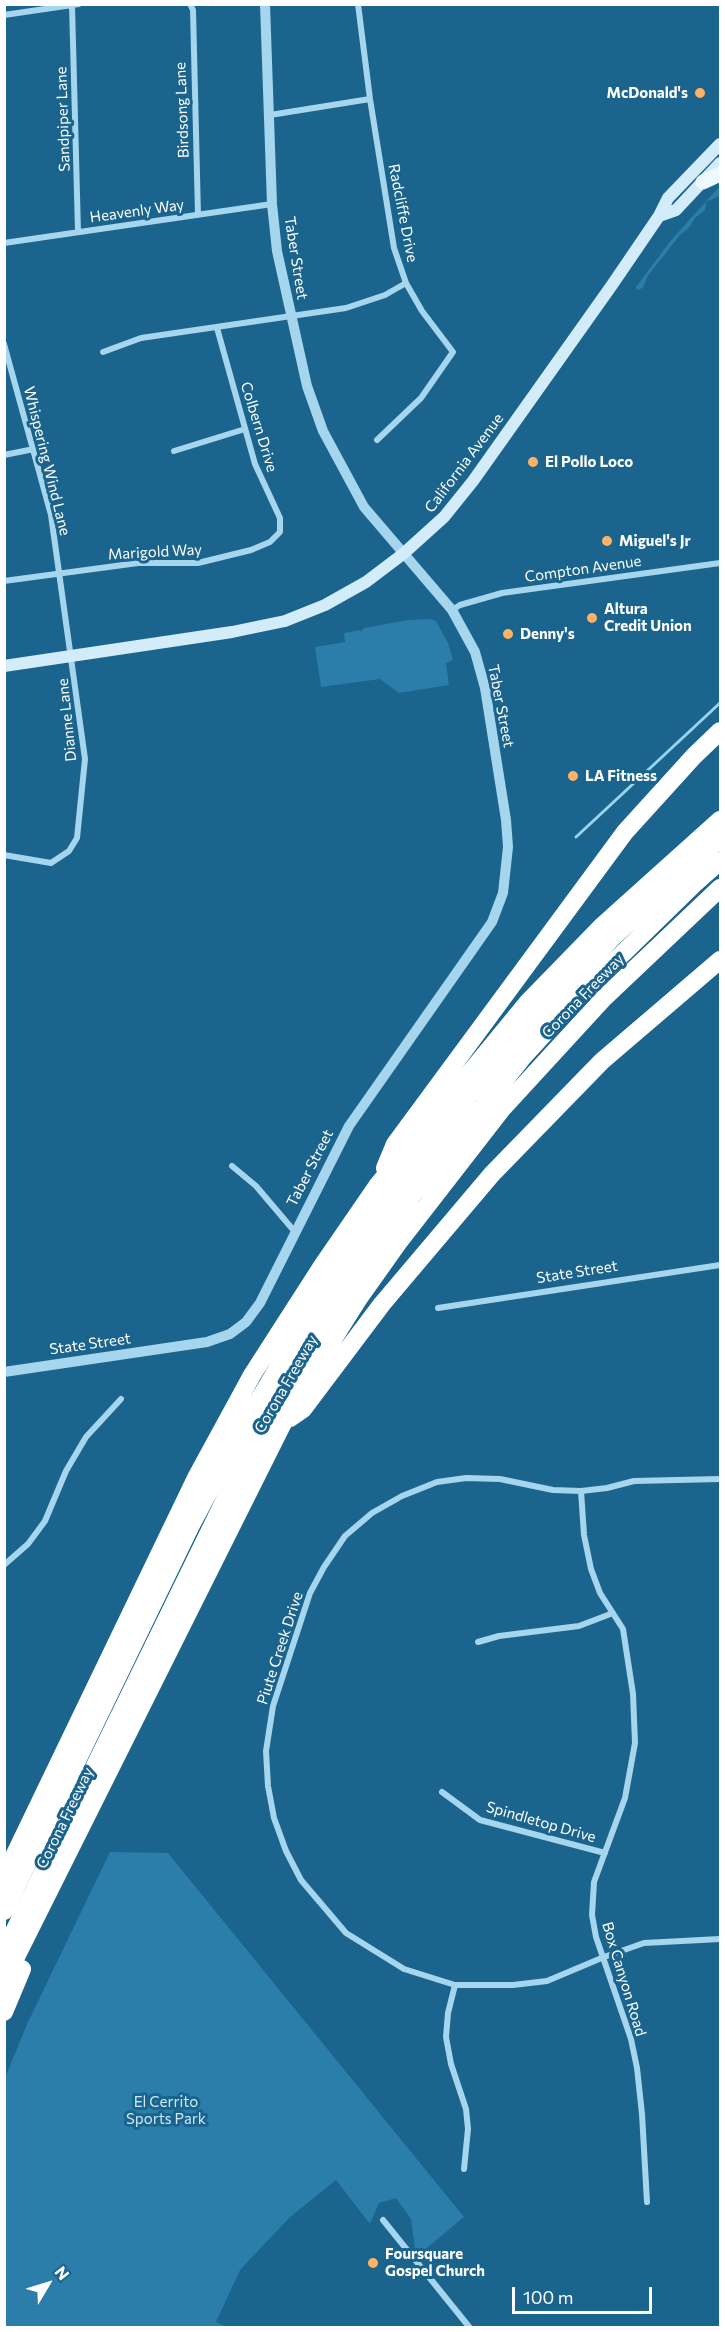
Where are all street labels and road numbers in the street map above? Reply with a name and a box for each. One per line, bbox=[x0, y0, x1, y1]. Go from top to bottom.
street label: Birdsong Lane bbox=[171, 62, 193, 158]
street label: Sandpiper Lane bbox=[52, 66, 74, 172]
street label: Radcliffe Drive bbox=[385, 162, 421, 264]
street label: Heavenly Way bbox=[89, 195, 185, 227]
street label: Taber Street bbox=[281, 215, 311, 301]
street label: Colbern Drive bbox=[237, 380, 281, 474]
street label: Whispering Wind Lane bbox=[20, 385, 74, 537]
street label: California Avenue bbox=[421, 410, 507, 516]
street label: Marigold Way bbox=[108, 541, 202, 563]
street label: Compton Avenue bbox=[524, 552, 642, 586]
street label: Taber Street bbox=[484, 663, 518, 749]
street label: Dianne Lane bbox=[54, 677, 80, 763]
street label: Corona Freeway bbox=[538, 950, 628, 1042]
street label: Taber Street bbox=[283, 1126, 337, 1210]
street label: State Street bbox=[535, 1257, 619, 1287]
street label: State Street bbox=[48, 1329, 132, 1359]
street label: Corona Freeway bbox=[251, 1332, 321, 1436]
street label: Piute Creek Drive bbox=[253, 1589, 307, 1707]
street label: Corona Freeway bbox=[33, 1764, 97, 1872]
street label: Spindletop Drive bbox=[484, 1798, 598, 1846]
street label: Box Canyon Road bbox=[598, 1920, 650, 2038]

